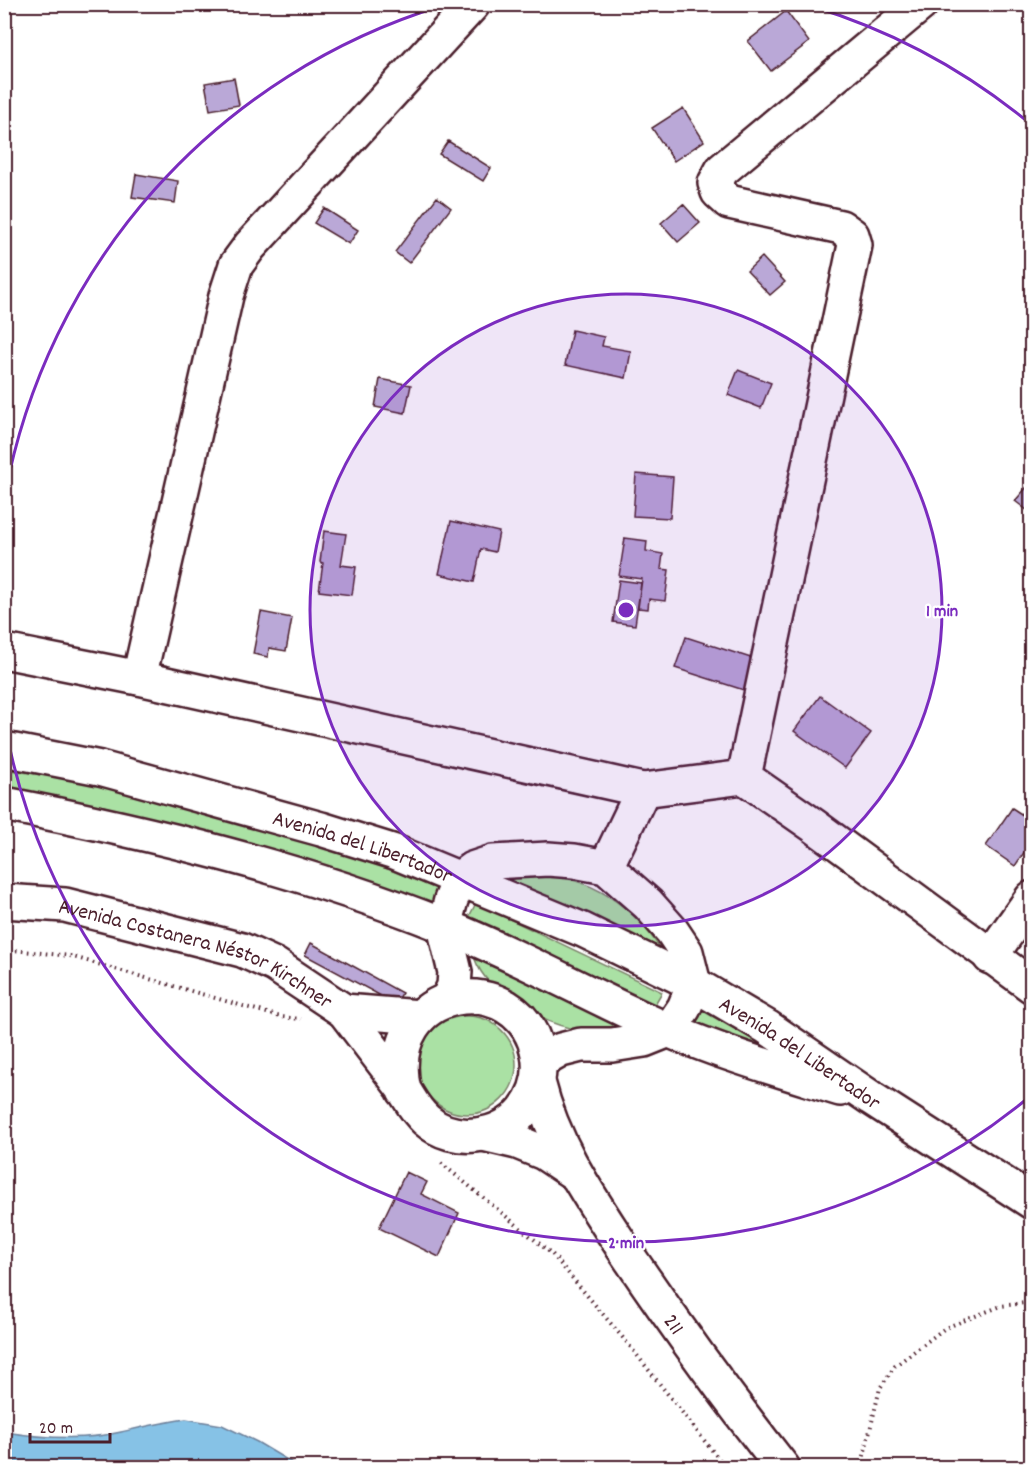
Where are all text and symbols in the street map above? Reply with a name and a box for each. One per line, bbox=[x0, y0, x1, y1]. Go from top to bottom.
centre of rings bbox=[616, 600, 636, 620]
text: 1 min bbox=[926, 600, 958, 625]
street label: Avenida del Libertador bbox=[268, 804, 457, 893]
street label: Avenida Costanera Néstor Kirchner bbox=[57, 893, 338, 1019]
street label: Avenida del Libertador bbox=[712, 990, 887, 1120]
text: 2 min bbox=[608, 1232, 644, 1257]
street label: 211 bbox=[654, 1309, 690, 1342]
scale bar bbox=[30, 1406, 110, 1444]
text: 20 m bbox=[39, 1417, 73, 1442]

